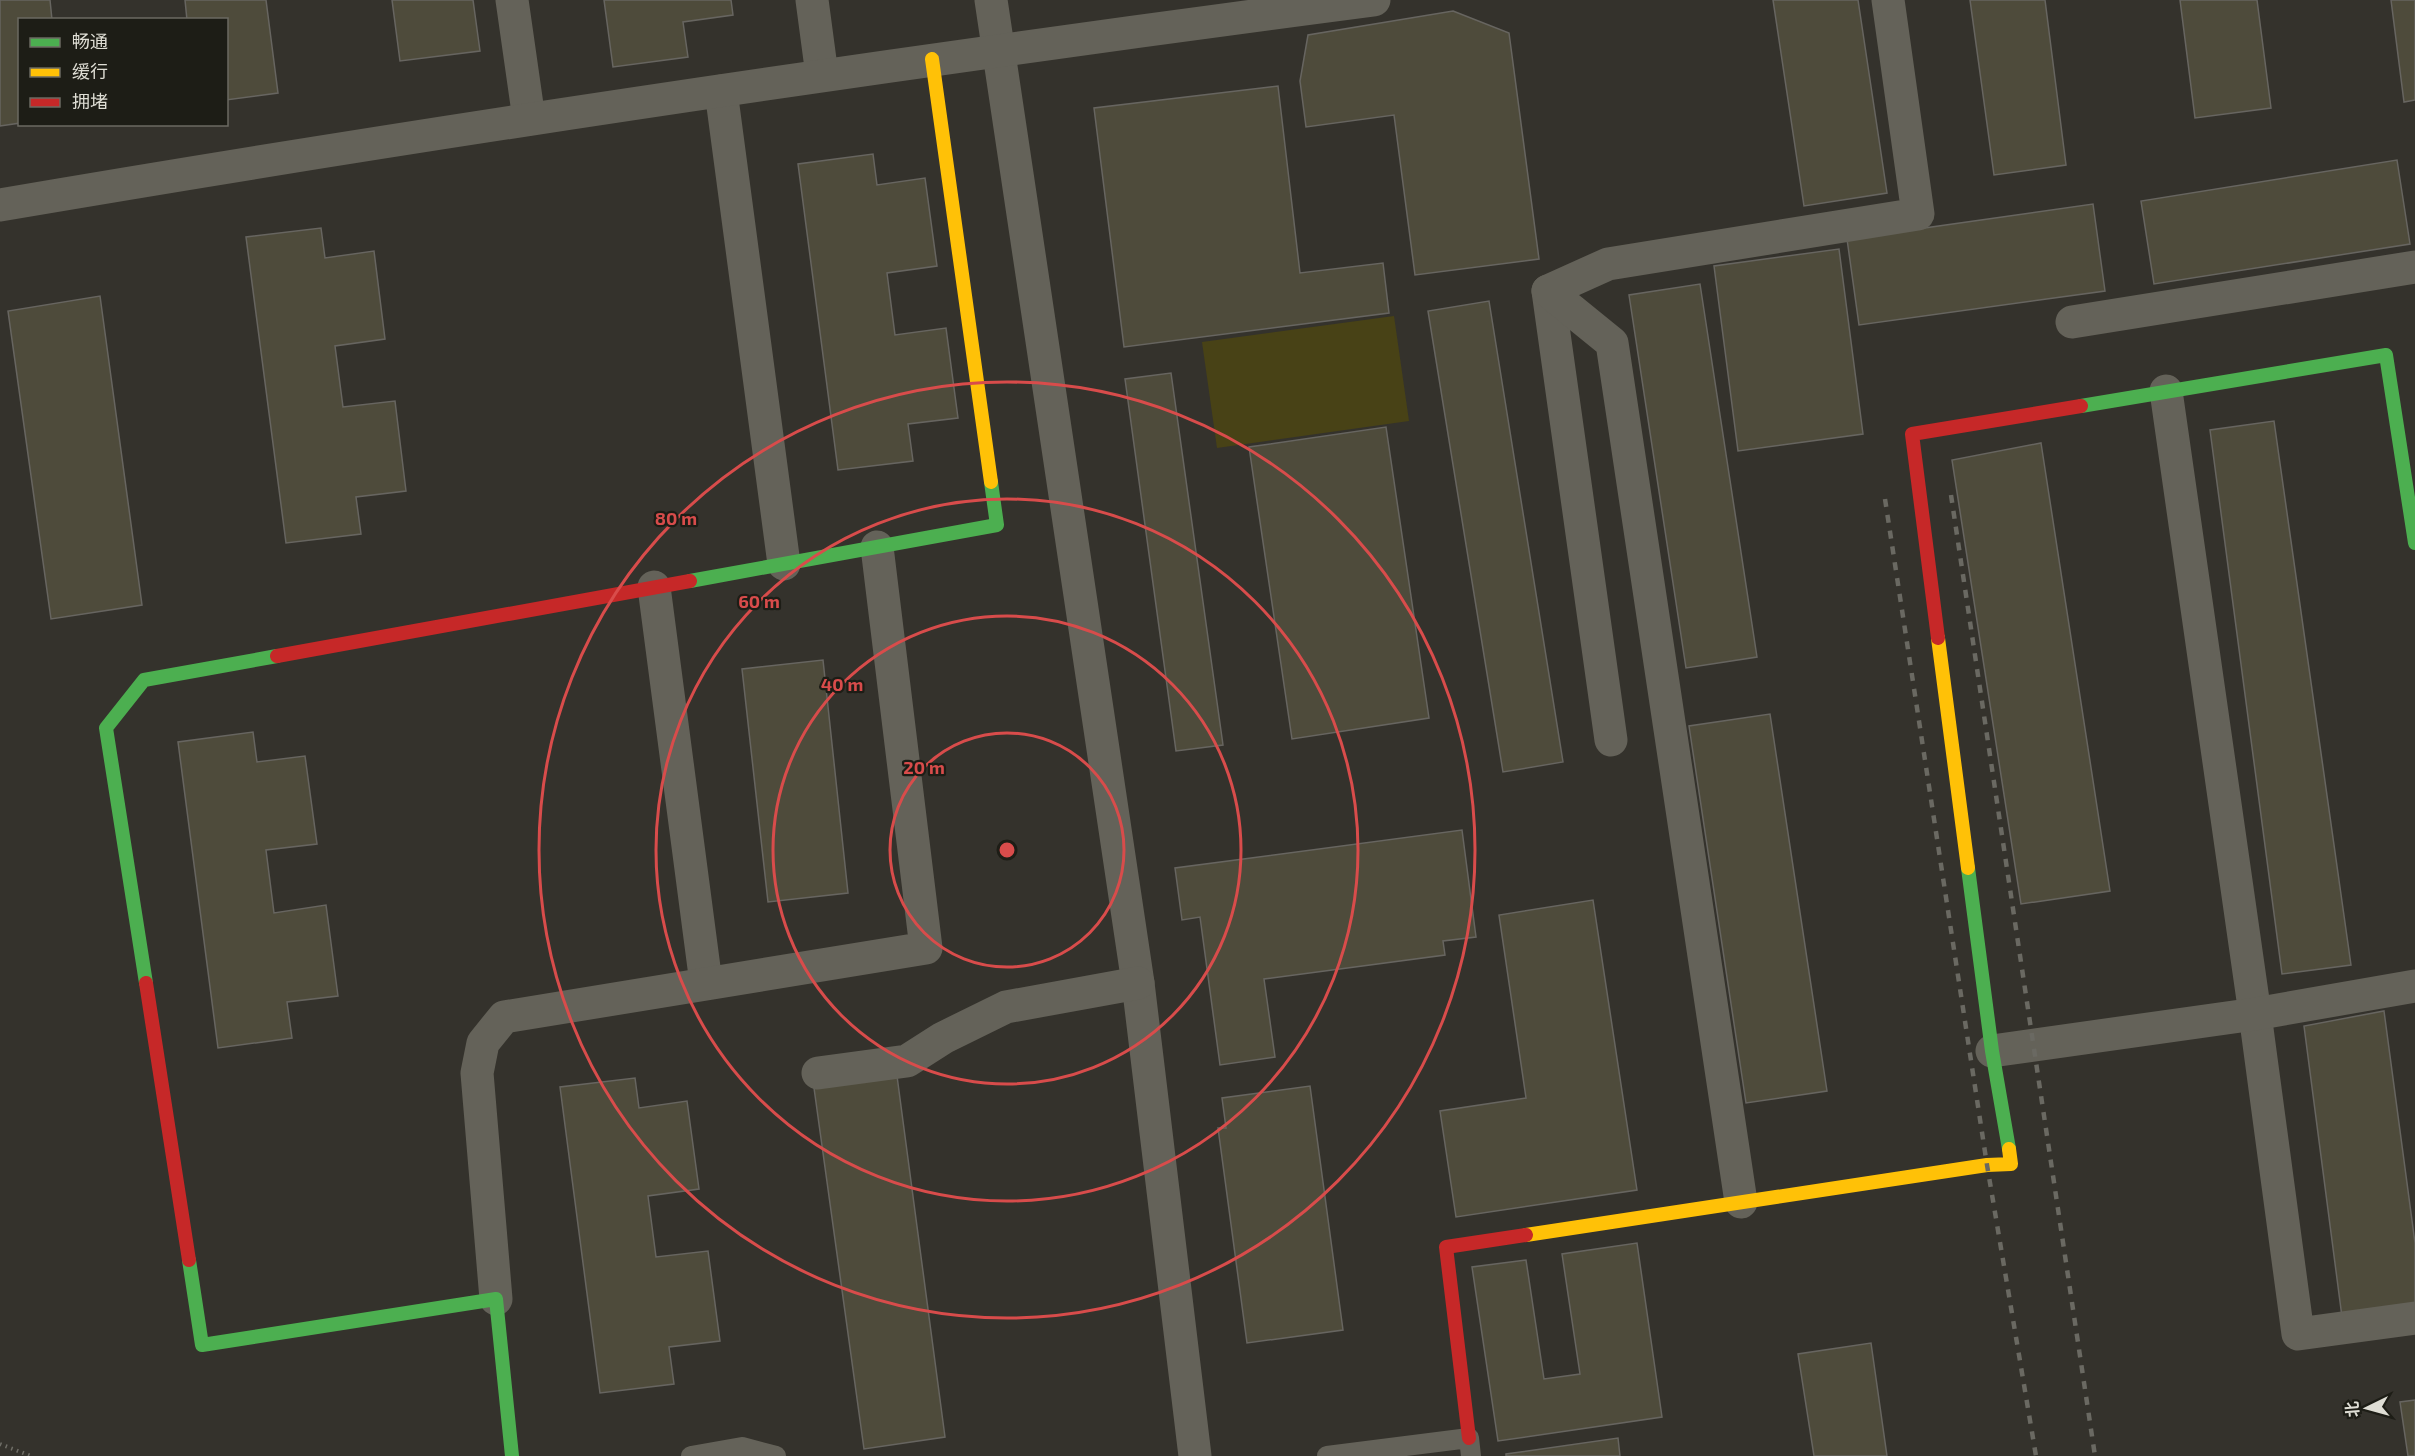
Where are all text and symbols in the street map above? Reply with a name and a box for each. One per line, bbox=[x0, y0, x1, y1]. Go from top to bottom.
legend bbox=[18, 18, 228, 126]
text: 畅通 bbox=[72, 30, 108, 52]
text: 缓行 bbox=[72, 60, 108, 82]
text: 拥堵 bbox=[72, 90, 108, 112]
text: 80 m bbox=[655, 507, 697, 529]
text: 60 m bbox=[738, 590, 780, 612]
text: 40 m bbox=[821, 673, 863, 695]
text: 20 m bbox=[903, 756, 945, 778]
centre of rings bbox=[997, 840, 1017, 860]
north arrow bbox=[2337, 1378, 2397, 1438]
text: 北 bbox=[2341, 1401, 2362, 1418]

